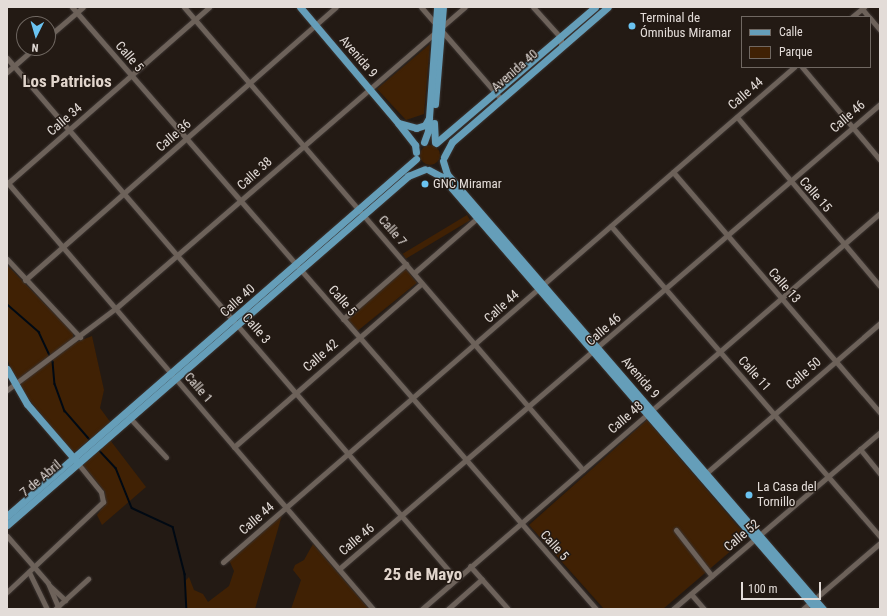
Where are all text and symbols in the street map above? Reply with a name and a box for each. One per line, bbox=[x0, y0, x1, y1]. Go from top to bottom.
place label: Terminal de Ómnibus Miramar bbox=[640, 11, 731, 42]
north arrow bbox=[16, 16, 56, 56]
legend bbox=[741, 16, 871, 68]
marker: Terminal de Ómnibus Miramar bbox=[627, 21, 637, 31]
text: Calle bbox=[779, 25, 803, 39]
street label: Avenida 9 bbox=[336, 33, 380, 81]
street label: Calle 5 bbox=[112, 39, 146, 75]
text: N bbox=[31, 41, 39, 54]
text: Parque bbox=[779, 45, 812, 59]
street label: Avenida 40 bbox=[489, 47, 541, 95]
district label: Los Patricios bbox=[22, 72, 112, 92]
street label: Calle 44 bbox=[725, 75, 767, 113]
street label: Calle 46 bbox=[827, 98, 869, 136]
street label: Calle 34 bbox=[44, 101, 86, 139]
street label: Calle 36 bbox=[153, 117, 195, 155]
street label: Calle 38 bbox=[234, 154, 276, 194]
street label: Calle 15 bbox=[796, 174, 834, 216]
place label: GNC Miramar bbox=[433, 176, 502, 192]
marker: GNC Miramar bbox=[420, 179, 430, 189]
street label: Calle 7 bbox=[375, 213, 409, 249]
street label: Calle 13 bbox=[765, 265, 803, 307]
street label: Calle 40 bbox=[217, 281, 259, 321]
street label: Calle 5 bbox=[325, 283, 359, 319]
street label: Calle 44 bbox=[481, 287, 523, 327]
street label: Calle 3 bbox=[239, 311, 273, 347]
street label: Calle 46 bbox=[583, 311, 625, 349]
street label: Calle 42 bbox=[300, 337, 342, 375]
street label: Calle 11 bbox=[734, 353, 774, 395]
street label: Avenida 9 bbox=[618, 354, 662, 402]
street label: Calle 50 bbox=[783, 355, 825, 393]
street label: Calle 1 bbox=[181, 370, 215, 406]
street label: Calle 48 bbox=[605, 399, 647, 437]
street label: 7 de Abril bbox=[17, 457, 65, 501]
place label: La Casa del Tornillo bbox=[757, 480, 817, 511]
marker: La Casa del Tornillo bbox=[744, 490, 754, 500]
street label: Calle 44 bbox=[236, 500, 278, 538]
street label: Calle 52 bbox=[721, 517, 763, 555]
street label: Calle 46 bbox=[336, 521, 378, 559]
street label: Calle 5 bbox=[536, 528, 572, 564]
district label: 25 de Mayo bbox=[384, 565, 462, 585]
scale bar bbox=[743, 574, 823, 600]
text: 100 m bbox=[748, 582, 778, 596]

